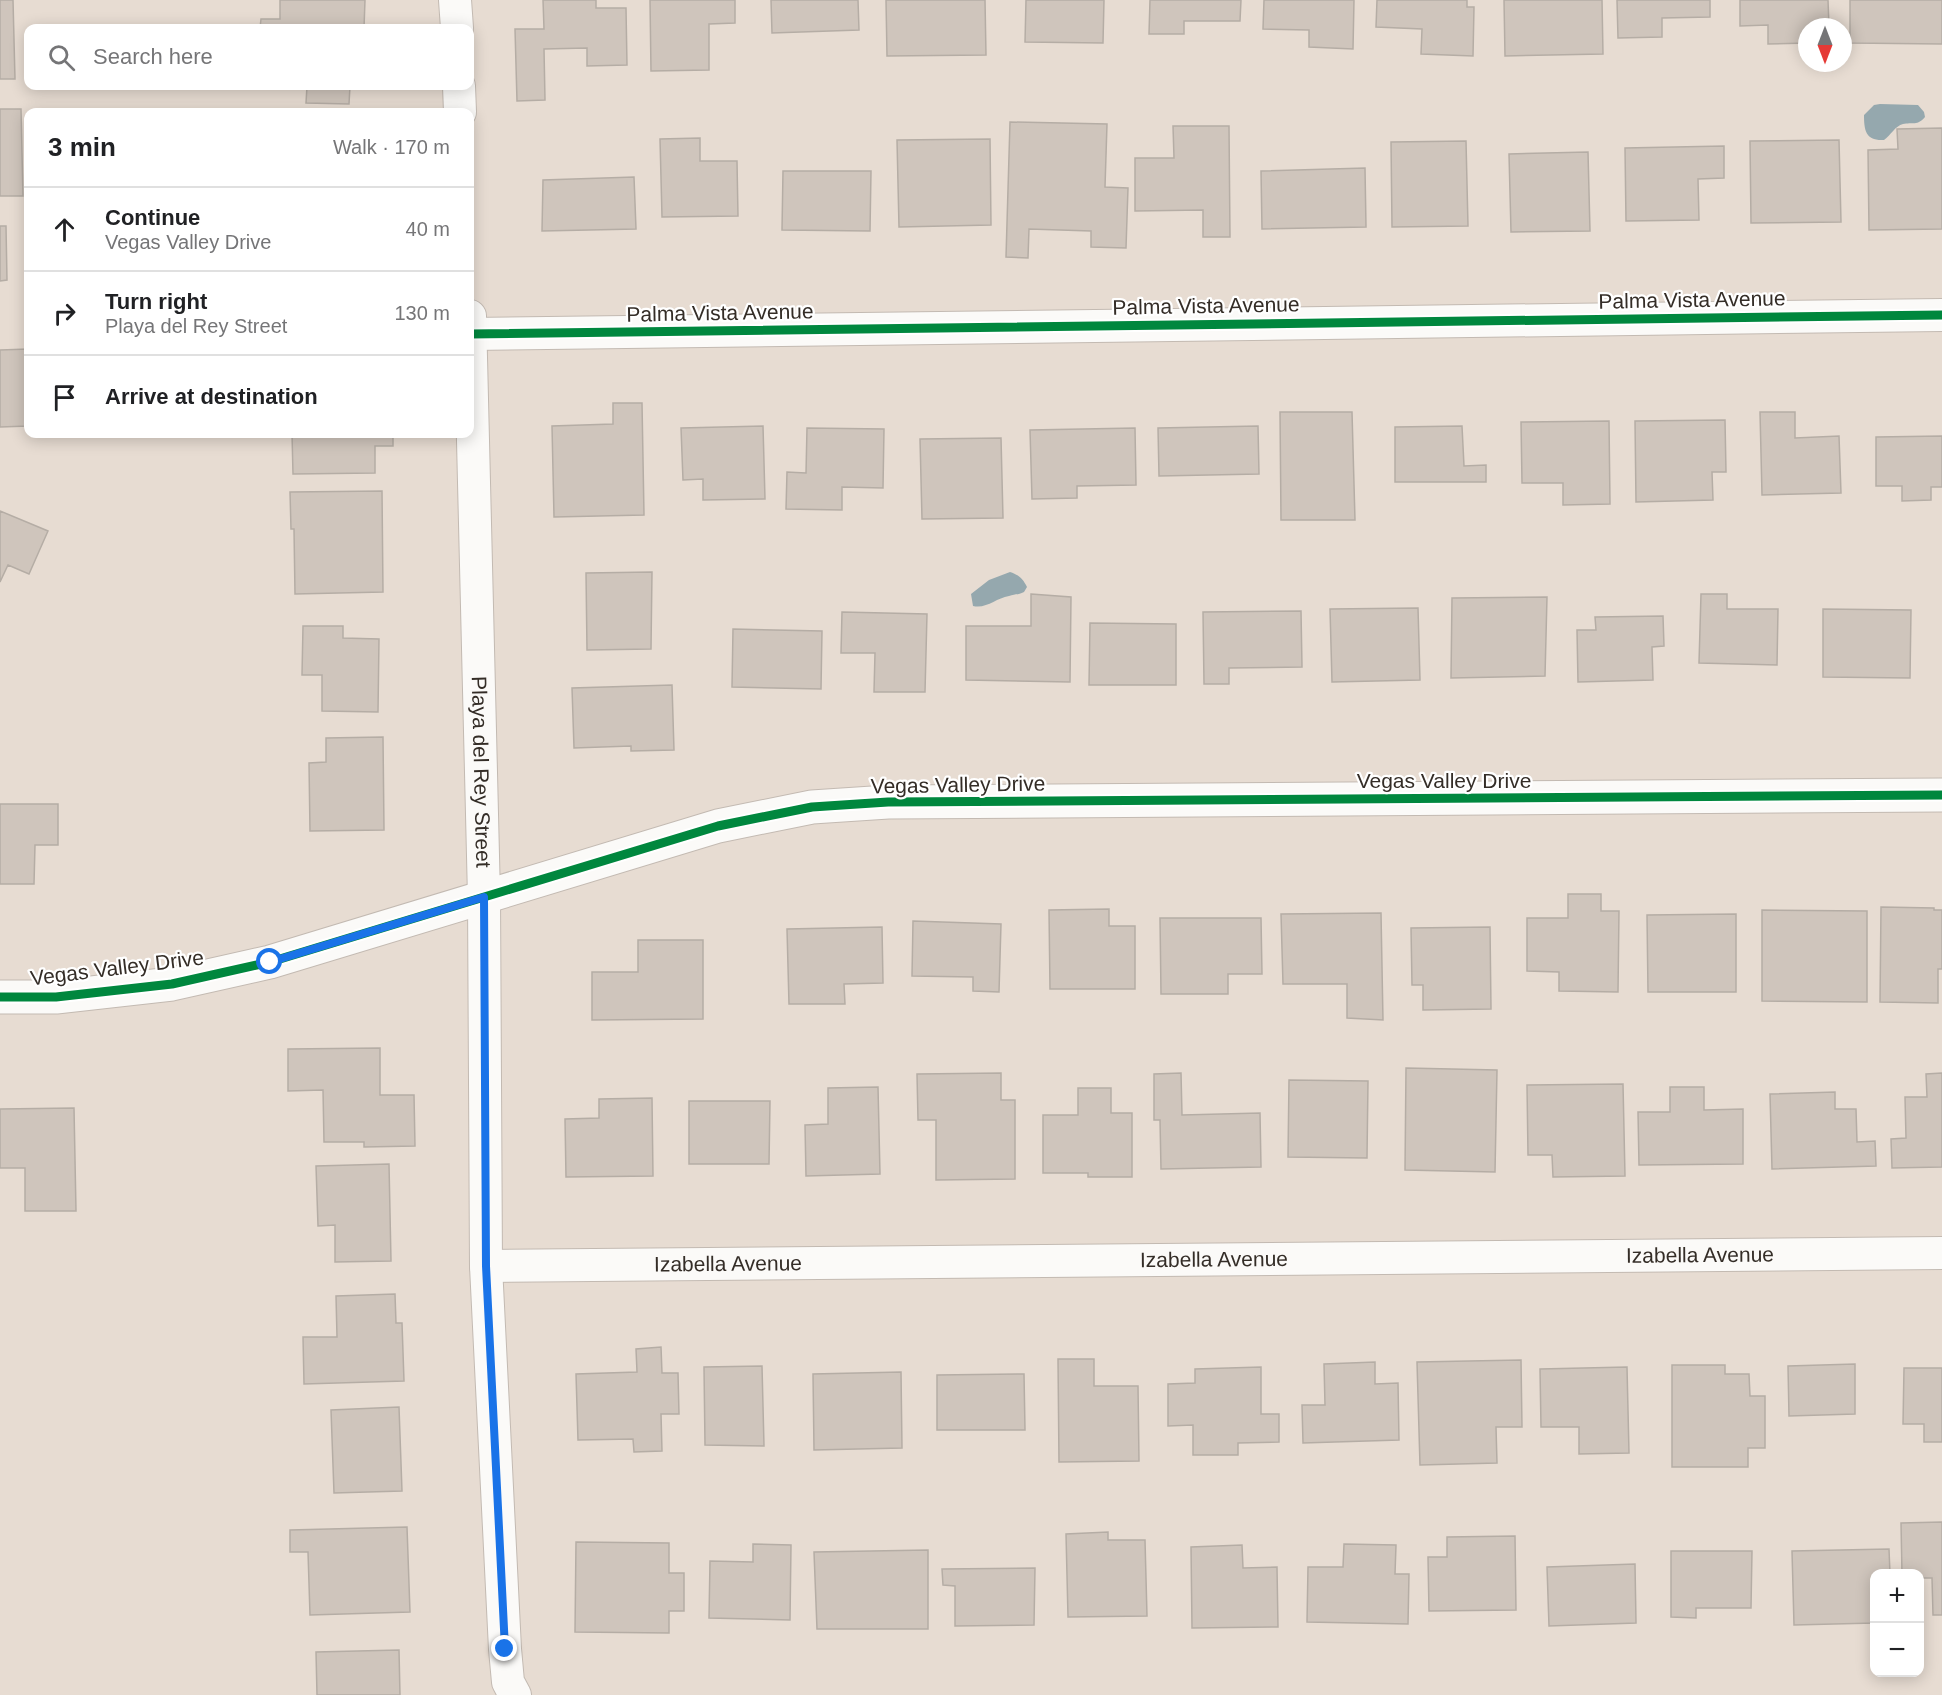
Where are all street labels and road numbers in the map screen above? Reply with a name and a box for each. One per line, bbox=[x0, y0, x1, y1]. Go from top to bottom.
street label: Palma Vista Avenue bbox=[1598, 286, 1786, 313]
street label: Palma Vista Avenue bbox=[1112, 292, 1300, 319]
street label: Palma Vista Avenue bbox=[626, 299, 814, 326]
street label: Playa del Rey Street bbox=[468, 676, 495, 868]
street label: Vegas Valley Drive bbox=[1357, 769, 1531, 792]
street label: Vegas Valley Drive bbox=[870, 771, 1046, 798]
street label: Vegas Valley Drive bbox=[29, 945, 205, 990]
street label: Izabella Avenue bbox=[1626, 1243, 1774, 1267]
street label: Izabella Avenue bbox=[1140, 1247, 1288, 1271]
street label: Izabella Avenue bbox=[654, 1251, 802, 1275]

